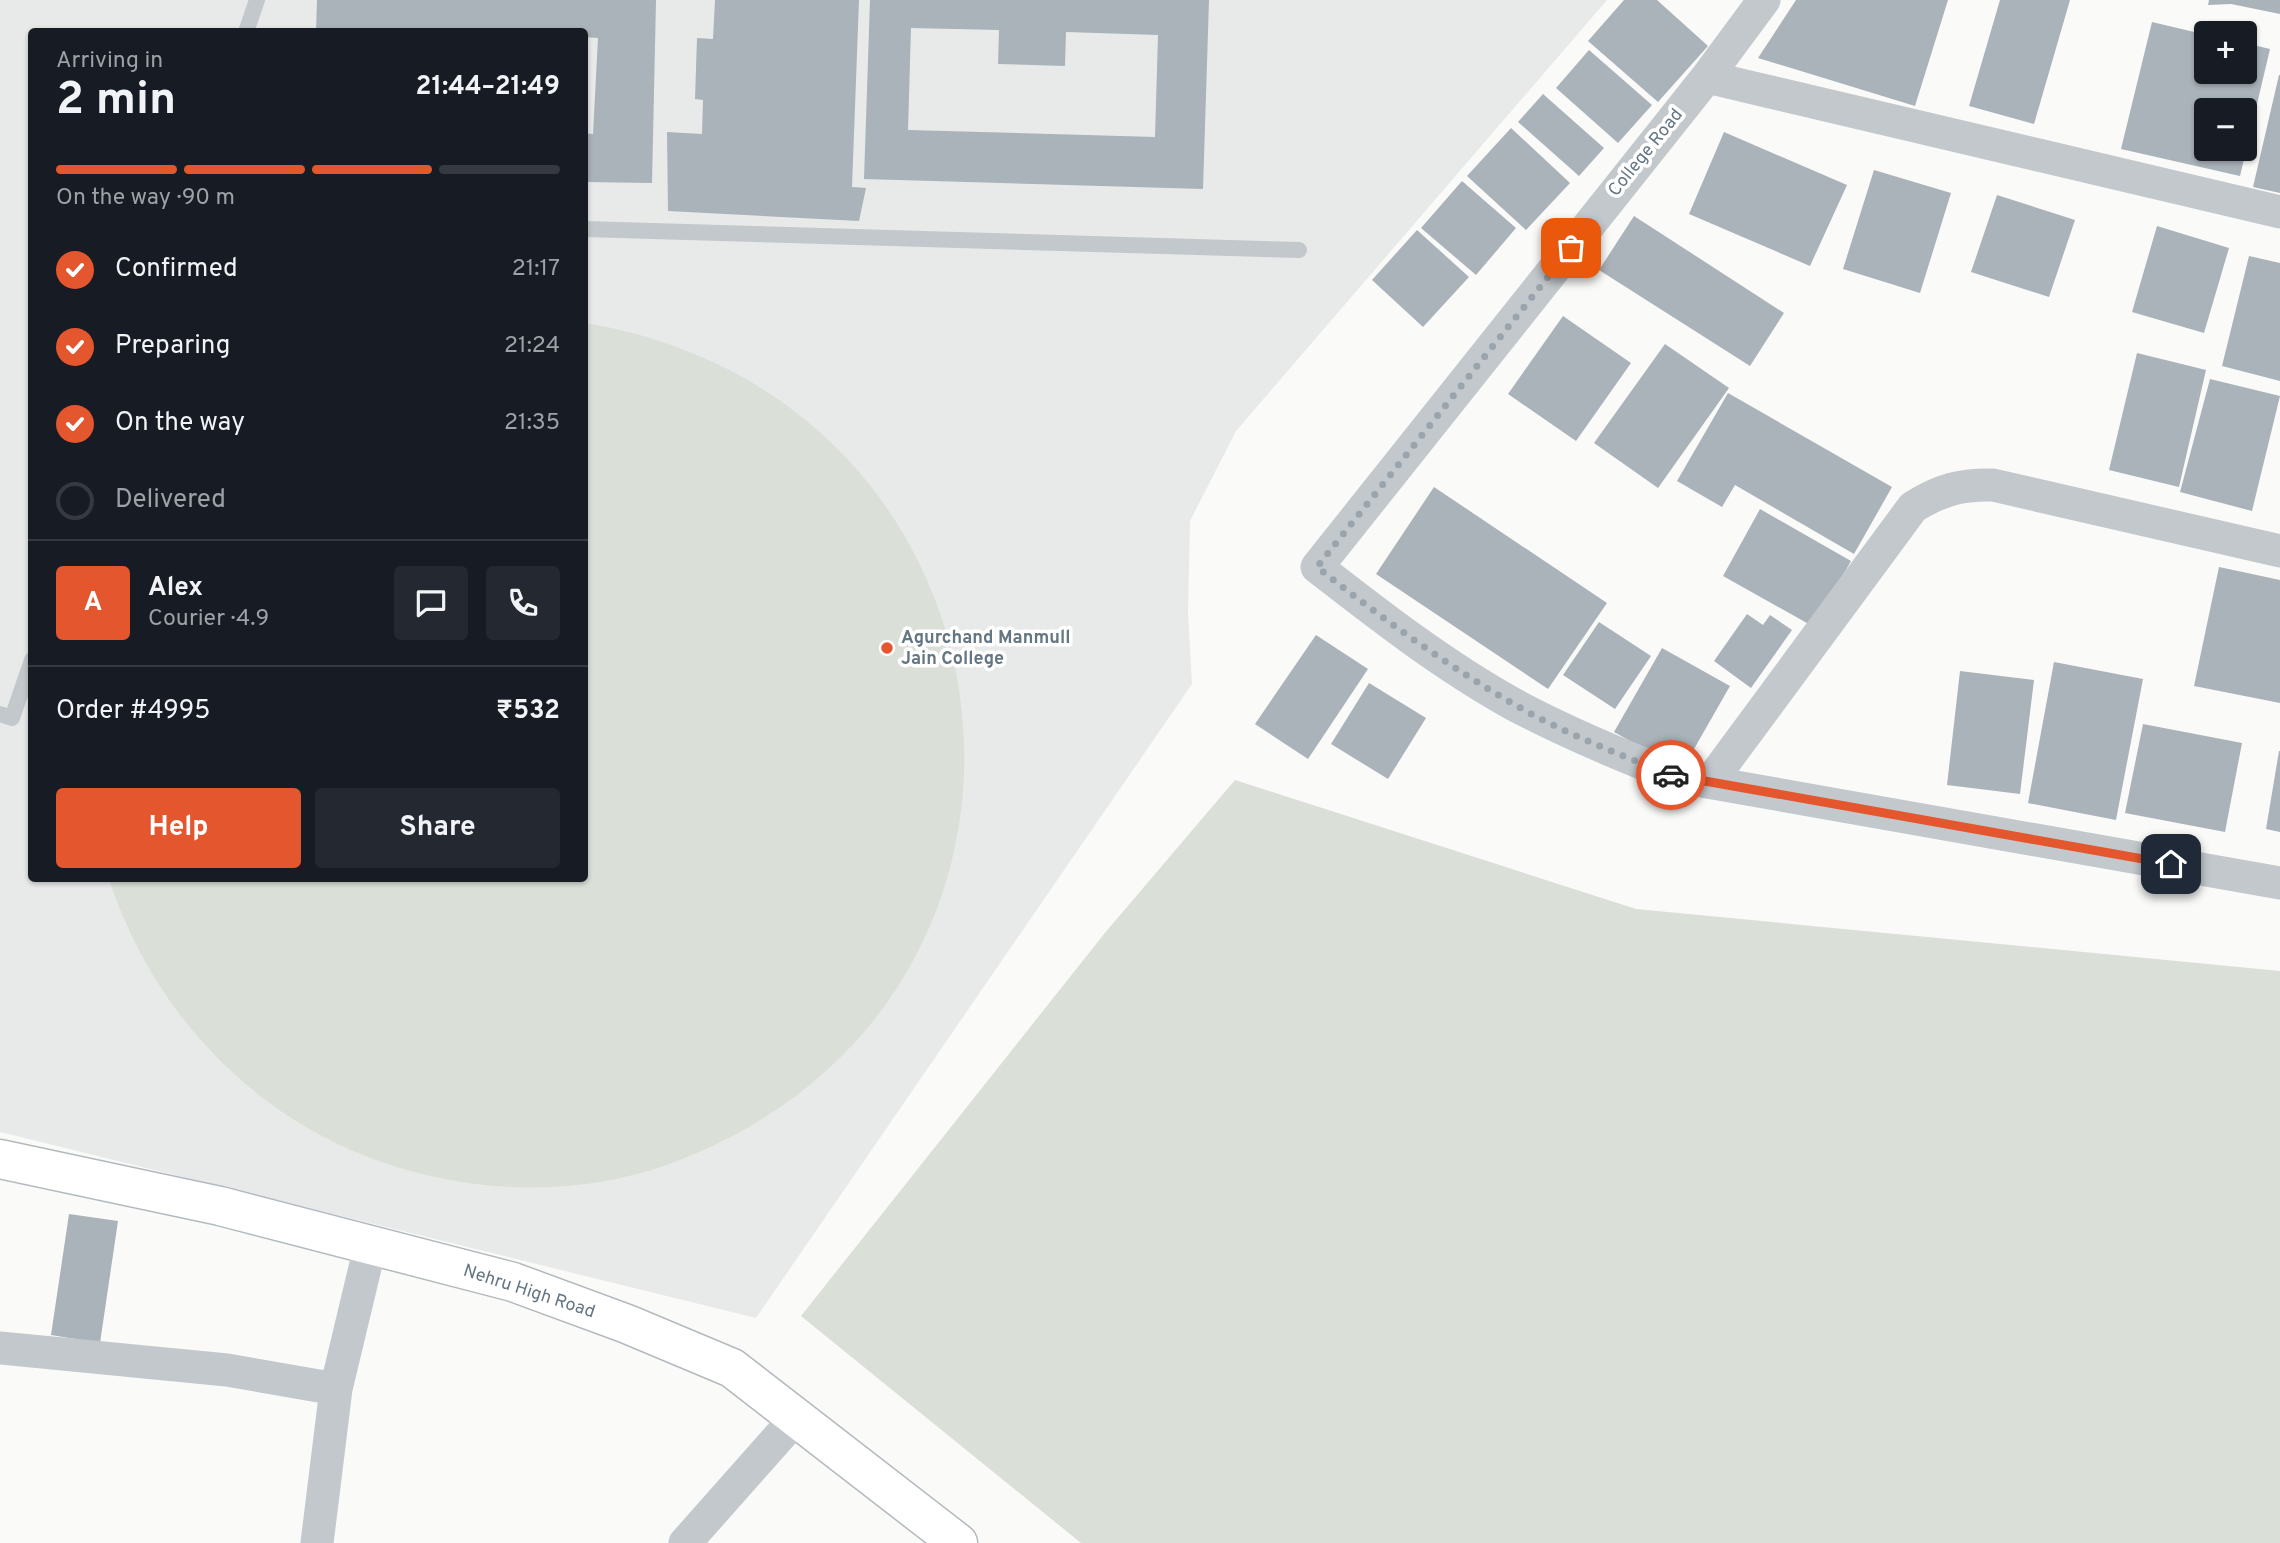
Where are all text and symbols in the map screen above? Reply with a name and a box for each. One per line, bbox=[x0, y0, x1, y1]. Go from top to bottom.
map controls bbox=[2194, 21, 2257, 161]
button: + bbox=[2194, 21, 2257, 84]
text: Arriving in bbox=[56, 47, 163, 76]
text: 21:44–21:49 bbox=[416, 71, 560, 104]
text: 2 min bbox=[56, 72, 176, 131]
button: − bbox=[2194, 98, 2257, 161]
street label: College Road bbox=[1603, 104, 1689, 202]
text: On the way · 90 m bbox=[56, 184, 235, 213]
pin bbox=[1541, 218, 1601, 278]
icon: bag bbox=[1552, 229, 1590, 267]
icon: check bbox=[56, 251, 94, 289]
text: Confirmed bbox=[115, 253, 238, 286]
text: 21:17 bbox=[512, 255, 560, 284]
icon: check bbox=[56, 328, 94, 366]
text: Preparing bbox=[115, 330, 230, 363]
text: 21:24 bbox=[504, 332, 560, 361]
icon: check bbox=[56, 405, 94, 443]
text: On the way bbox=[115, 407, 245, 440]
text: 21:35 bbox=[504, 409, 560, 438]
text: Delivered bbox=[115, 484, 226, 517]
button: chat bbox=[394, 566, 468, 640]
button: phone bbox=[486, 566, 560, 640]
text: Alex bbox=[148, 572, 203, 605]
text: A bbox=[84, 587, 102, 620]
text: Courier · 4.9 bbox=[148, 605, 269, 634]
place label: Agurchand Manmull Jain College bbox=[901, 627, 1070, 671]
marker: Agurchand Manmull Jain College bbox=[879, 640, 895, 656]
text: Order #4995 bbox=[56, 695, 210, 728]
text: ₹532 bbox=[496, 695, 560, 728]
courier bbox=[1636, 740, 1706, 810]
icon: car bbox=[1652, 756, 1690, 794]
button: Help bbox=[56, 788, 301, 868]
button: Share bbox=[315, 788, 560, 868]
pin bbox=[2141, 834, 2201, 894]
icon: home bbox=[2152, 845, 2190, 883]
street label: Nehru High Road bbox=[460, 1260, 598, 1324]

